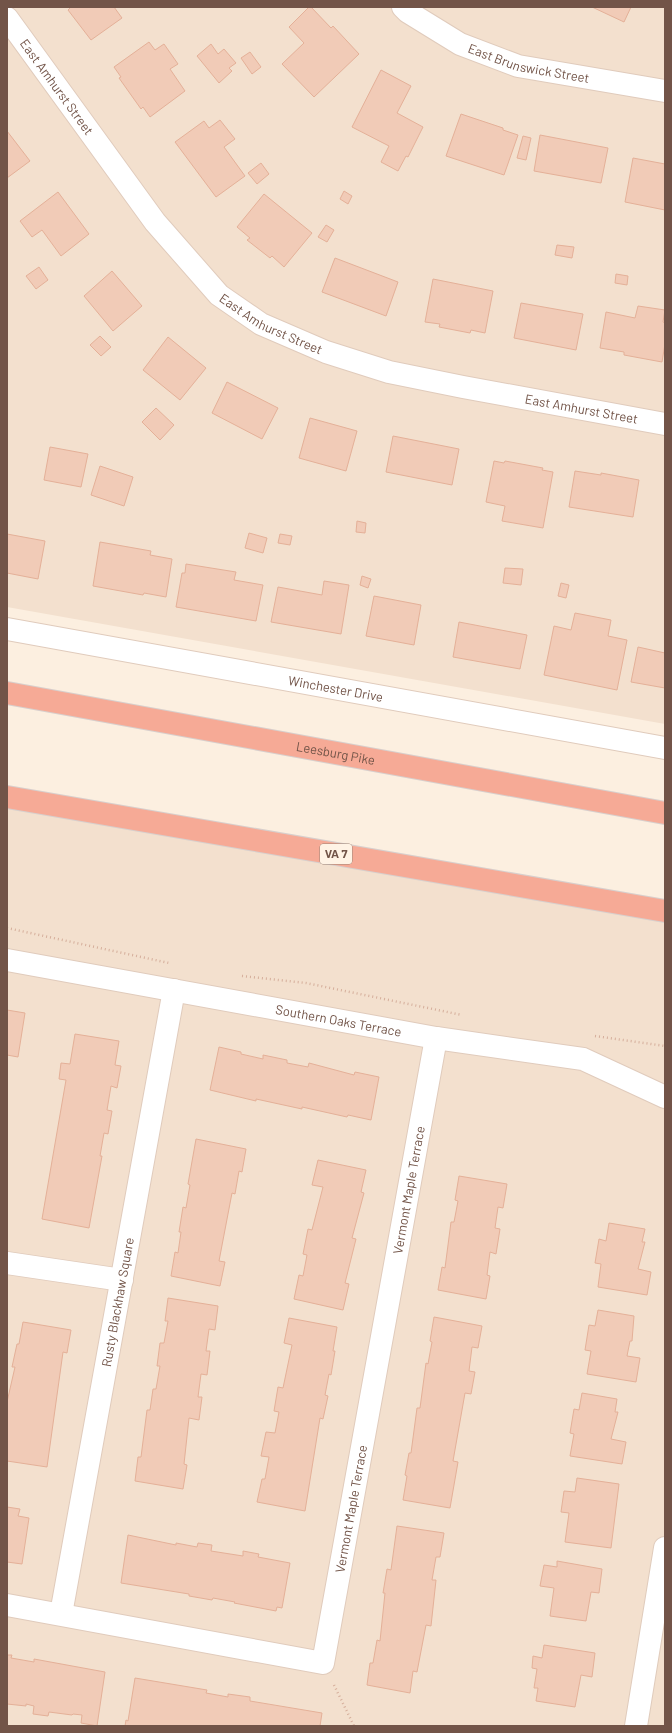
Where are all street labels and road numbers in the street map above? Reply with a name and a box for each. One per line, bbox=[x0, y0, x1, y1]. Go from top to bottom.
street label: East Amhurst Street bbox=[17, 36, 97, 138]
street label: East Brunswick Street bbox=[466, 40, 591, 86]
street label: East Amhurst Street bbox=[217, 290, 325, 358]
street label: East Amhurst Street bbox=[524, 391, 639, 427]
street label: Winchester Drive bbox=[287, 672, 385, 705]
street label: Leesburg Pike bbox=[295, 738, 376, 768]
road number: VA 7 bbox=[320, 844, 352, 864]
street label: Southern Oaks Terrace bbox=[274, 1001, 403, 1040]
street label: Vermont Maple Terrace bbox=[389, 1125, 428, 1255]
street label: Rusty Blackhaw Square bbox=[98, 1236, 137, 1368]
street label: Vermont Maple Terrace bbox=[331, 1443, 370, 1574]

